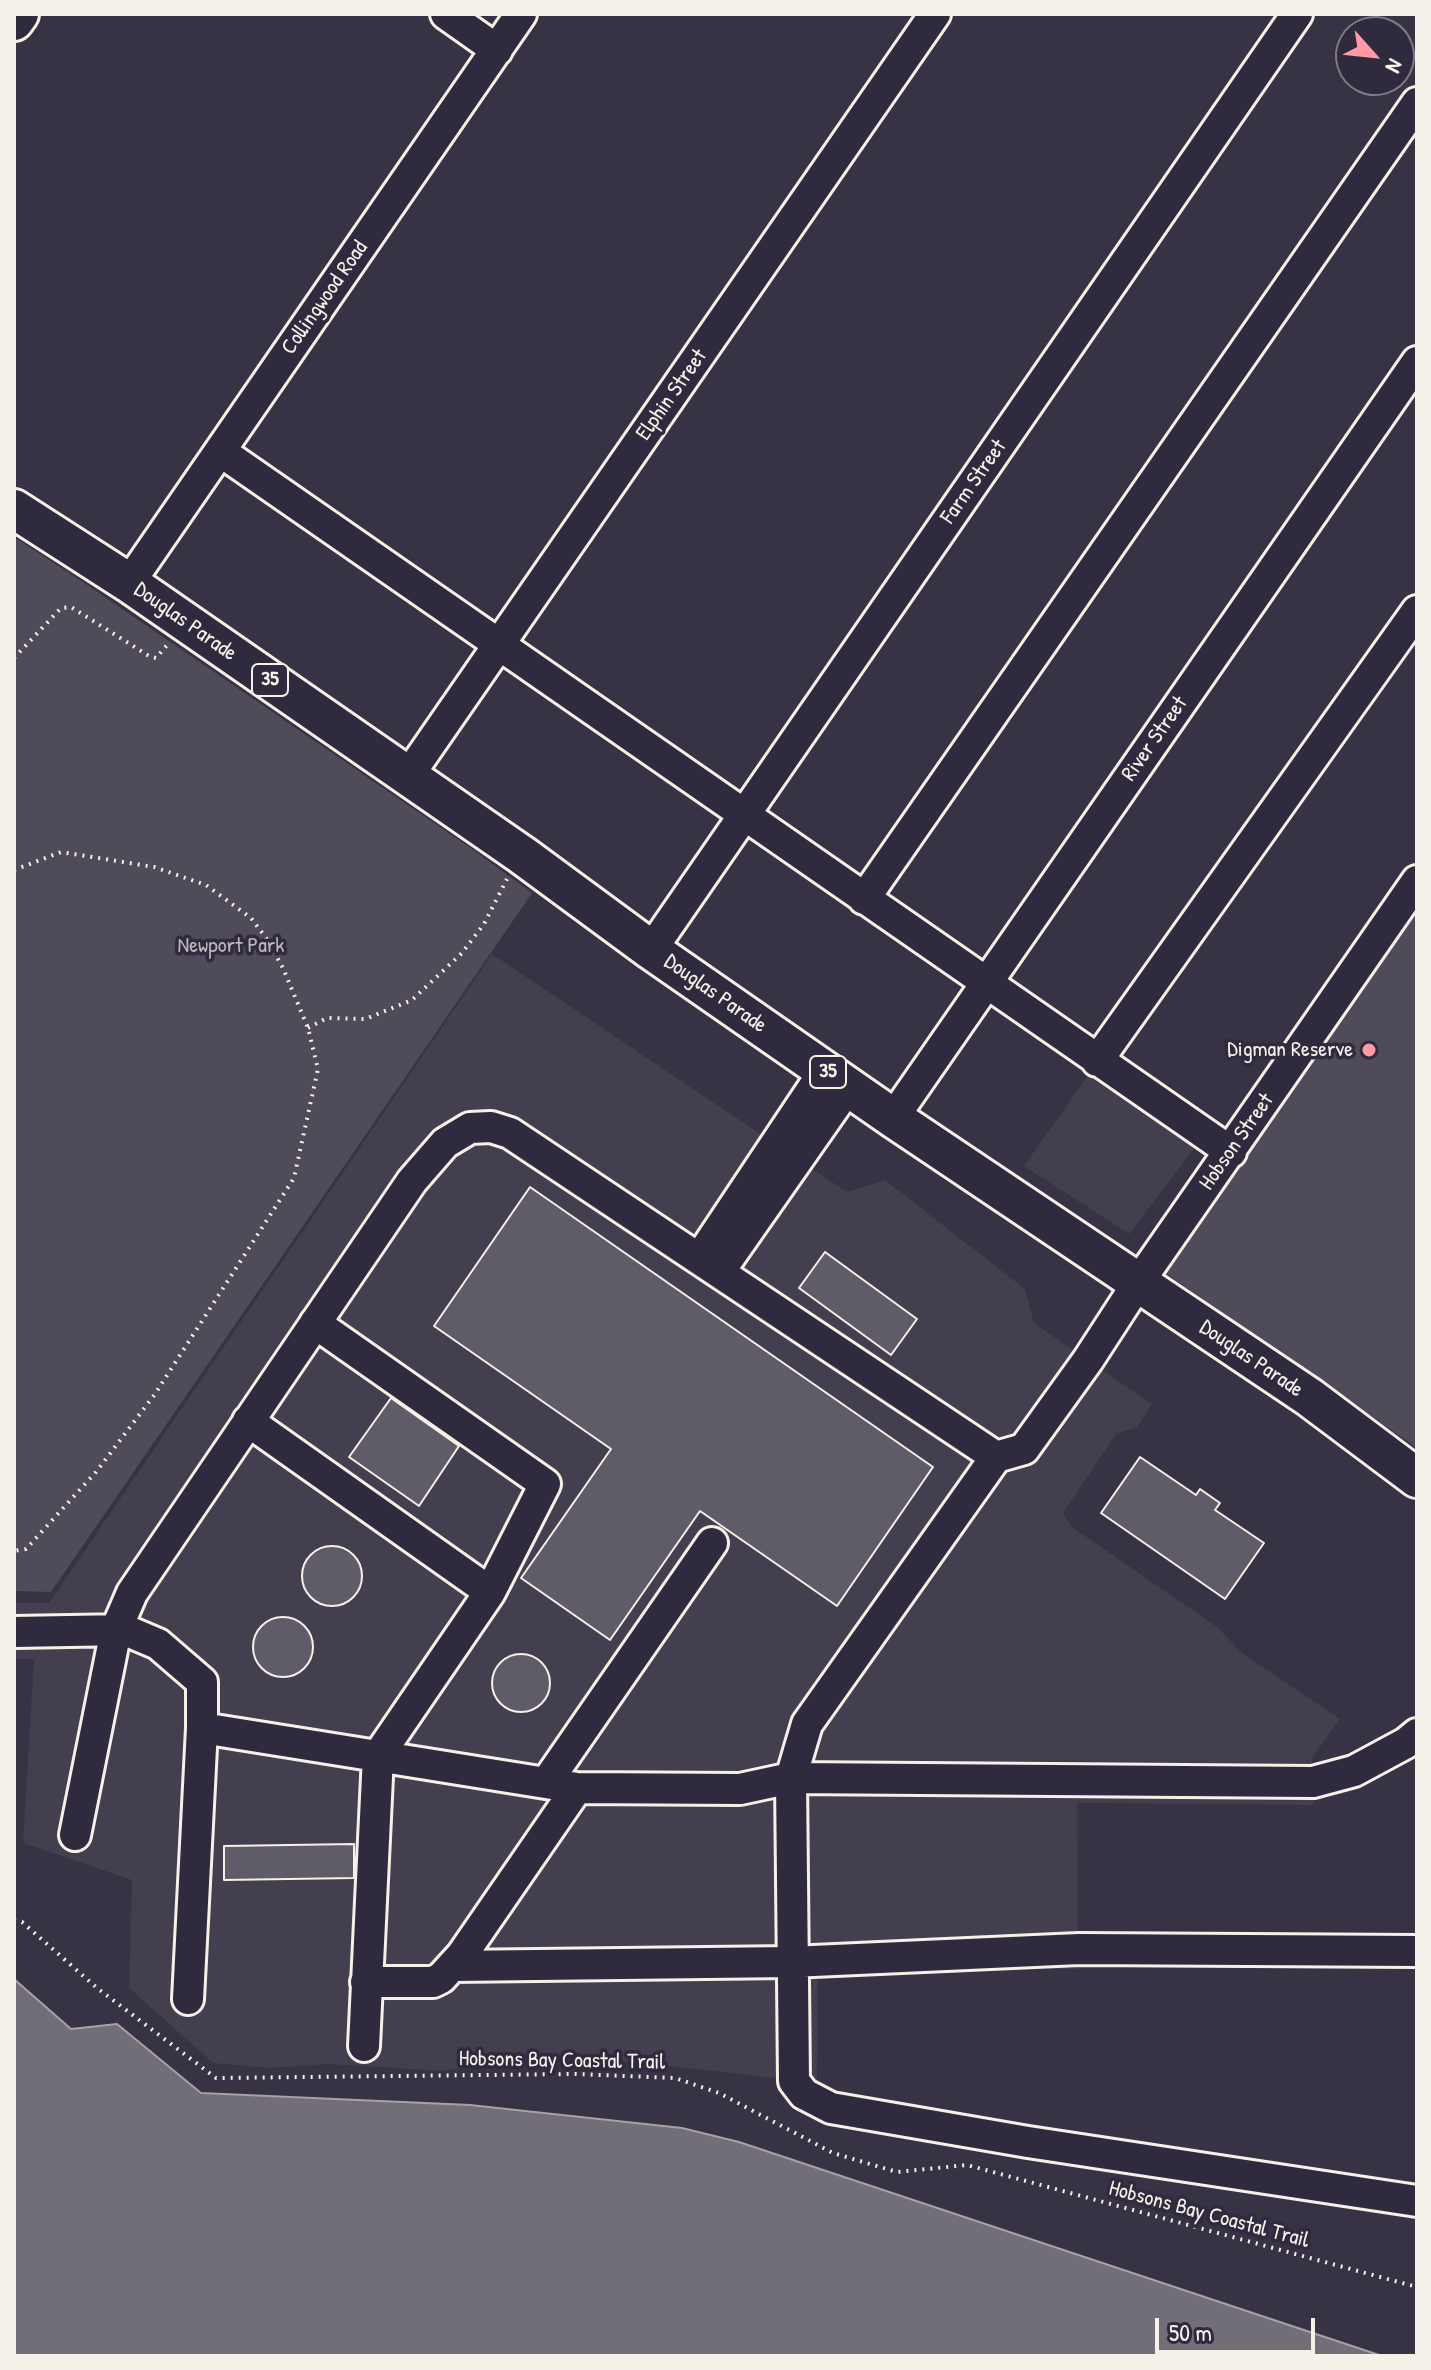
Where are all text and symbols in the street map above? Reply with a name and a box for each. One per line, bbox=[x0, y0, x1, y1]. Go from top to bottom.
north arrow bbox=[1335, 16, 1415, 96]
text: N bbox=[1379, 54, 1411, 78]
street label: Collingwood Road bbox=[276, 236, 374, 360]
street label: Elphin Street bbox=[631, 344, 713, 446]
street label: Farm Street bbox=[935, 435, 1013, 529]
street label: Douglas Parade bbox=[128, 577, 242, 667]
road number: 35 bbox=[252, 664, 288, 696]
street label: River Street bbox=[1116, 692, 1194, 786]
park label: Newport Park bbox=[178, 933, 284, 959]
street label: Douglas Parade bbox=[658, 949, 772, 1039]
place label: Digman Reserve bbox=[1227, 1037, 1353, 1063]
marker: Digman Reserve bbox=[1360, 1041, 1378, 1059]
road number: 35 bbox=[810, 1056, 846, 1088]
street label: Hobson Street bbox=[1194, 1089, 1280, 1195]
street label: Douglas Parade bbox=[1194, 1315, 1308, 1403]
street label: Hobsons Bay Coastal Trail bbox=[459, 2046, 665, 2076]
street label: Hobsons Bay Coastal Trail bbox=[1106, 2176, 1312, 2254]
scale bar bbox=[1159, 2302, 1319, 2352]
text: 50 m bbox=[1169, 2316, 1212, 2348]

